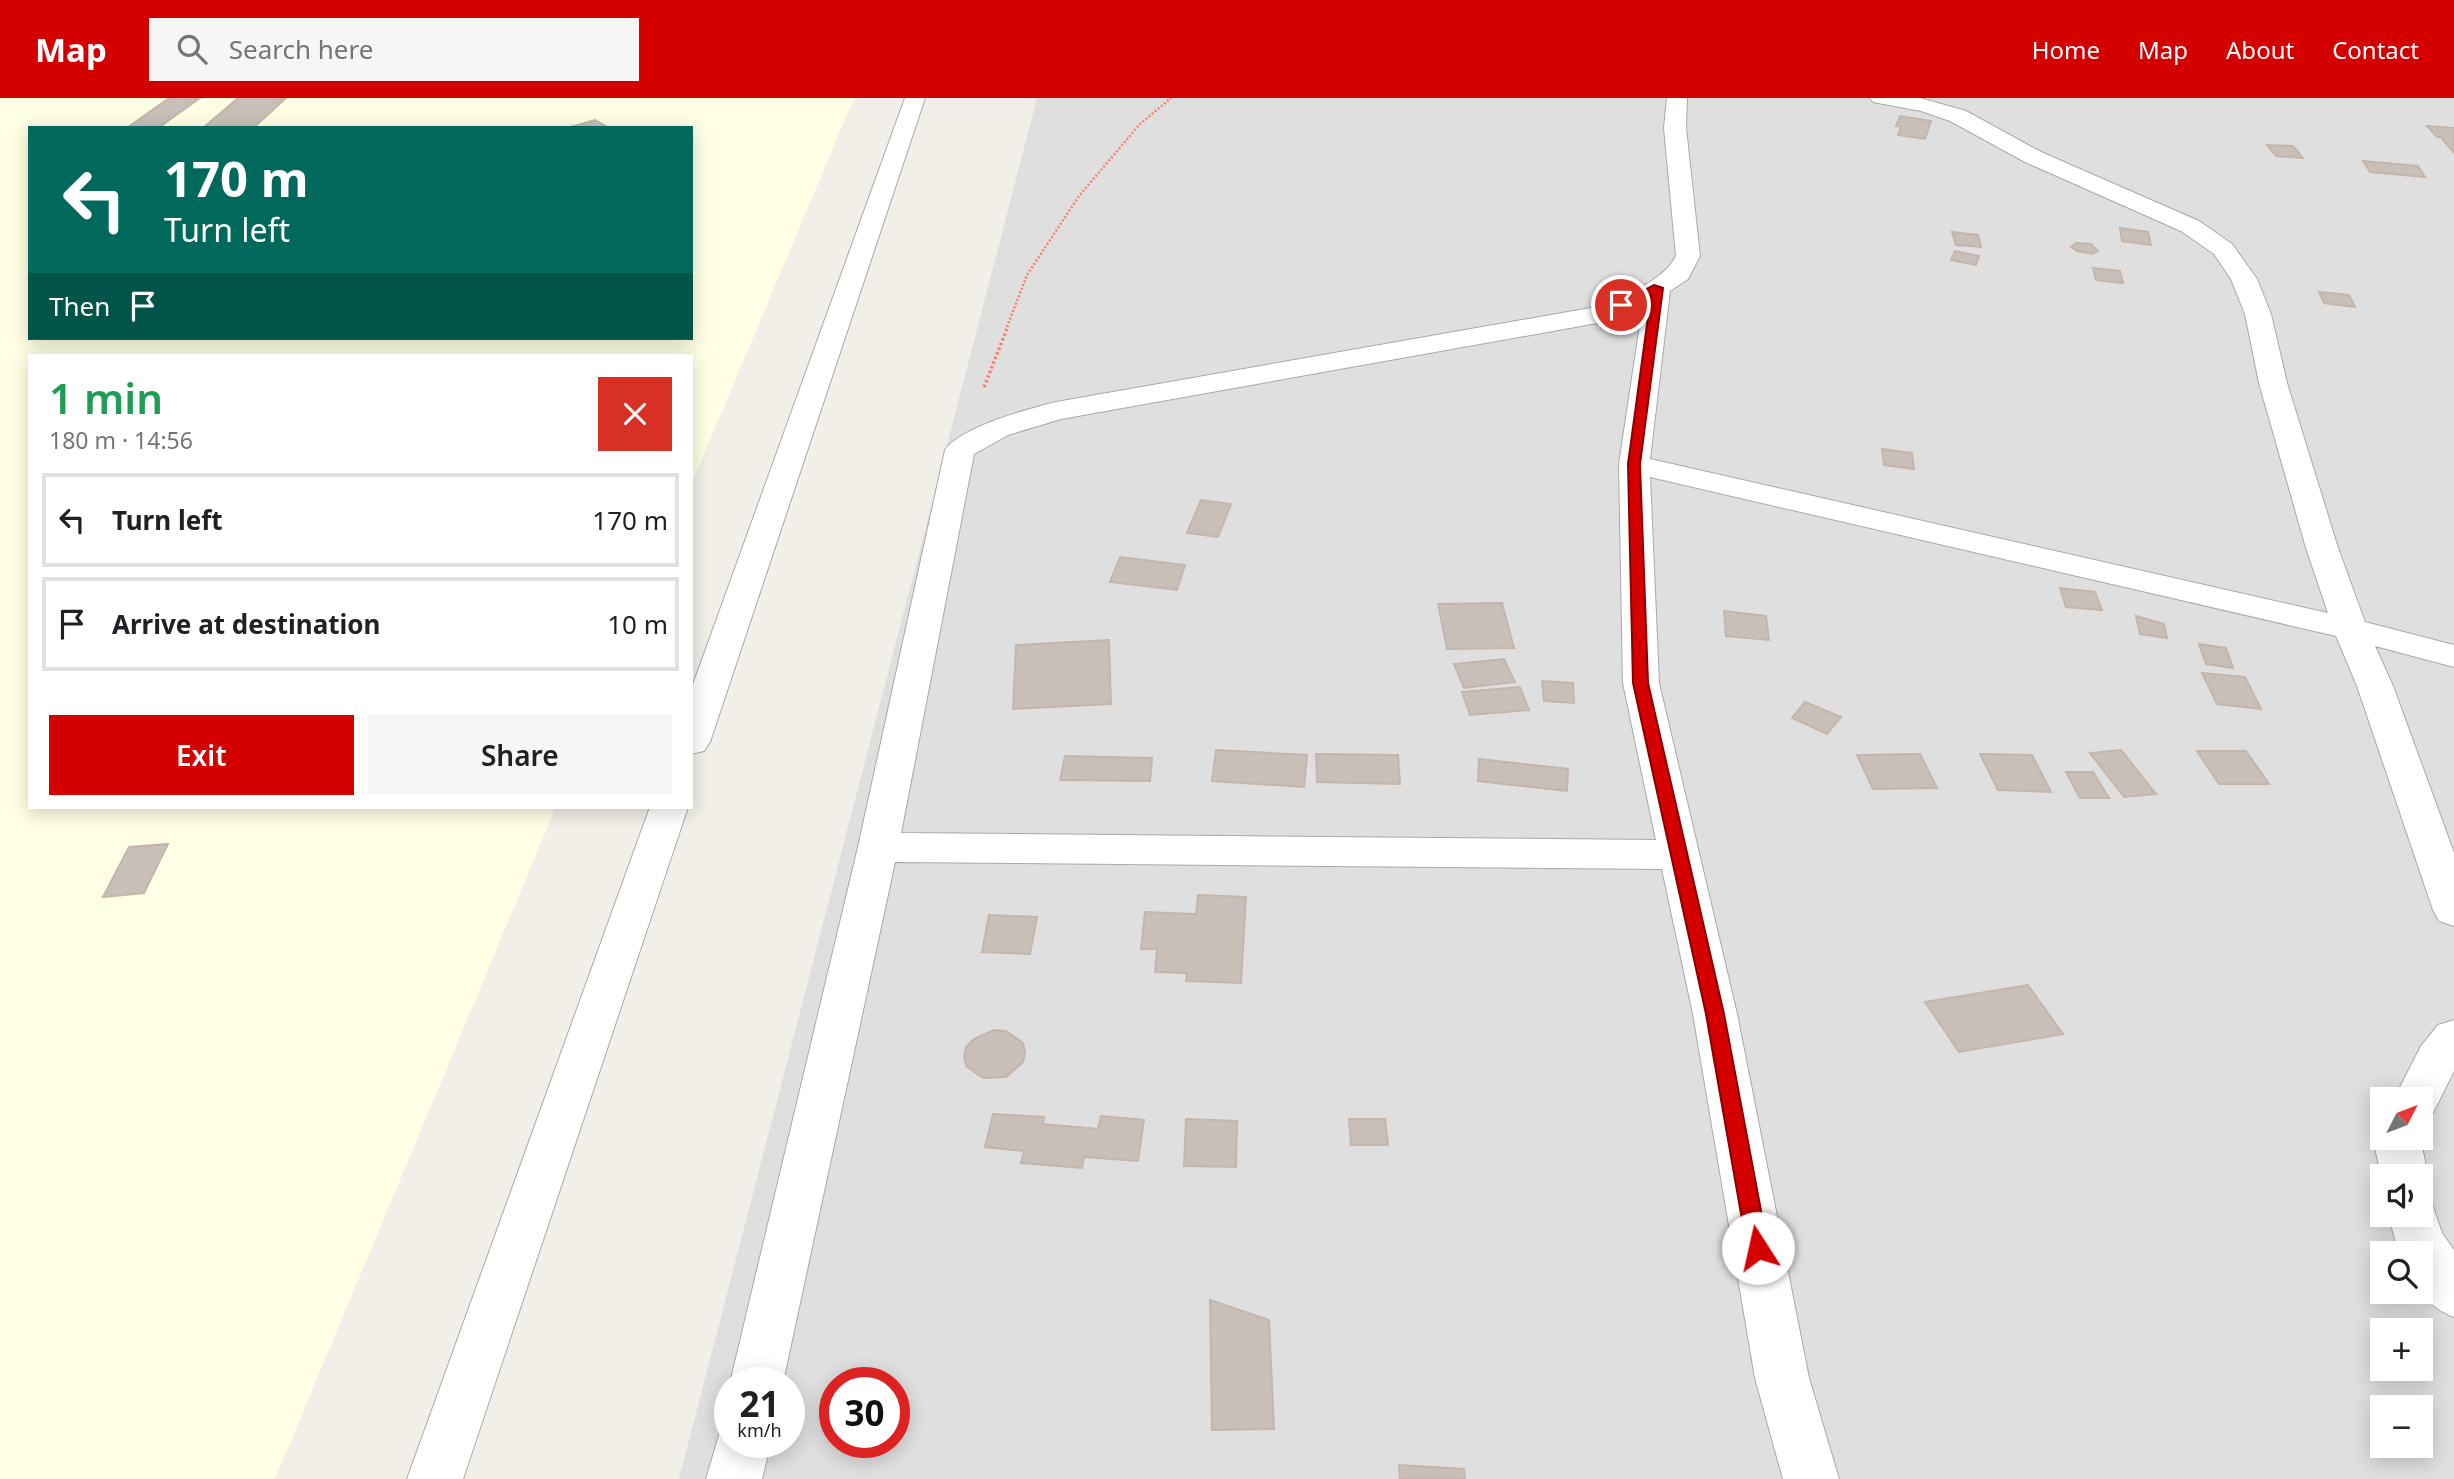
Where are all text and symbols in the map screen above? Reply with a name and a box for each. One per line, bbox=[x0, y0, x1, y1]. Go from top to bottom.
search box bbox=[149, 18, 639, 81]
text: Map bbox=[35, 27, 107, 72]
icon: search bbox=[173, 30, 211, 68]
text: Search here bbox=[229, 31, 373, 67]
text: Home bbox=[2032, 33, 2100, 66]
text: Map bbox=[2138, 33, 2188, 66]
text: About bbox=[2226, 33, 2294, 66]
text: Contact bbox=[2332, 33, 2419, 66]
text: 170 m bbox=[164, 145, 309, 211]
icon: left bbox=[49, 154, 140, 245]
text: Turn left bbox=[164, 208, 290, 251]
pin bbox=[1591, 275, 1651, 335]
icon: arrive bbox=[1602, 286, 1640, 324]
icon: arrive bbox=[124, 287, 162, 325]
text: Then bbox=[49, 288, 110, 324]
text: 1 min bbox=[49, 369, 163, 426]
button: close bbox=[598, 377, 672, 451]
text: 180 m · 14:56 bbox=[49, 424, 193, 456]
icon: left bbox=[53, 501, 91, 539]
text: Turn left bbox=[112, 502, 223, 538]
text: 170 m bbox=[592, 502, 668, 538]
icon: arrive bbox=[53, 605, 91, 643]
text: Arrive at destination bbox=[112, 606, 381, 642]
text: 10 m bbox=[607, 606, 668, 642]
button: Exit bbox=[49, 715, 354, 795]
button: Share bbox=[368, 715, 672, 795]
north arrow bbox=[2370, 1087, 2432, 1150]
map controls bbox=[2370, 1087, 2433, 1458]
button: sound bbox=[2370, 1164, 2433, 1227]
position arrow bbox=[1721, 1211, 1795, 1285]
button: search bbox=[2370, 1241, 2433, 1304]
button: + bbox=[2370, 1318, 2433, 1381]
speed limit sign: 30 bbox=[819, 1367, 910, 1458]
text: 21 bbox=[739, 1380, 780, 1427]
button: − bbox=[2370, 1395, 2433, 1458]
text: km/h bbox=[737, 1418, 782, 1442]

